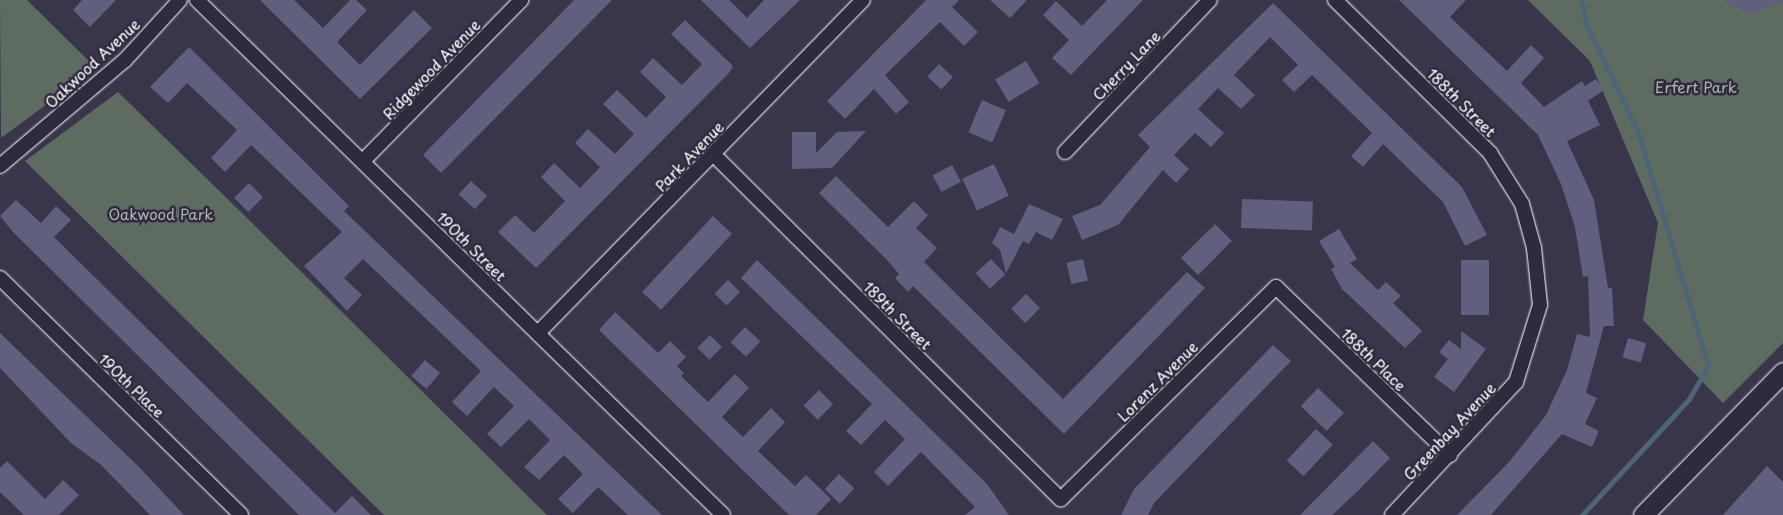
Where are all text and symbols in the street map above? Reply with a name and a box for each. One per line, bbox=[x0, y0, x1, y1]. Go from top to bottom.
street label: Oakwood Avenue bbox=[41, 15, 143, 111]
street label: Ridgewood Avenue bbox=[379, 15, 483, 123]
street label: Cherry Lane bbox=[1088, 26, 1164, 104]
street label: 188th Street bbox=[1424, 64, 1500, 140]
park label: Erfert Park bbox=[1655, 78, 1737, 96]
street label: Park Avenue bbox=[651, 117, 727, 195]
park label: Oakwood Park bbox=[109, 205, 213, 223]
street label: 190th Street bbox=[433, 207, 511, 285]
street label: 189th Street bbox=[860, 277, 936, 353]
street label: 188th Place bbox=[1338, 324, 1410, 394]
street label: Lorenz Avenue bbox=[1114, 338, 1200, 424]
street label: 190th Place bbox=[95, 349, 169, 421]
street label: Greenbay Avenue bbox=[1399, 378, 1499, 484]

